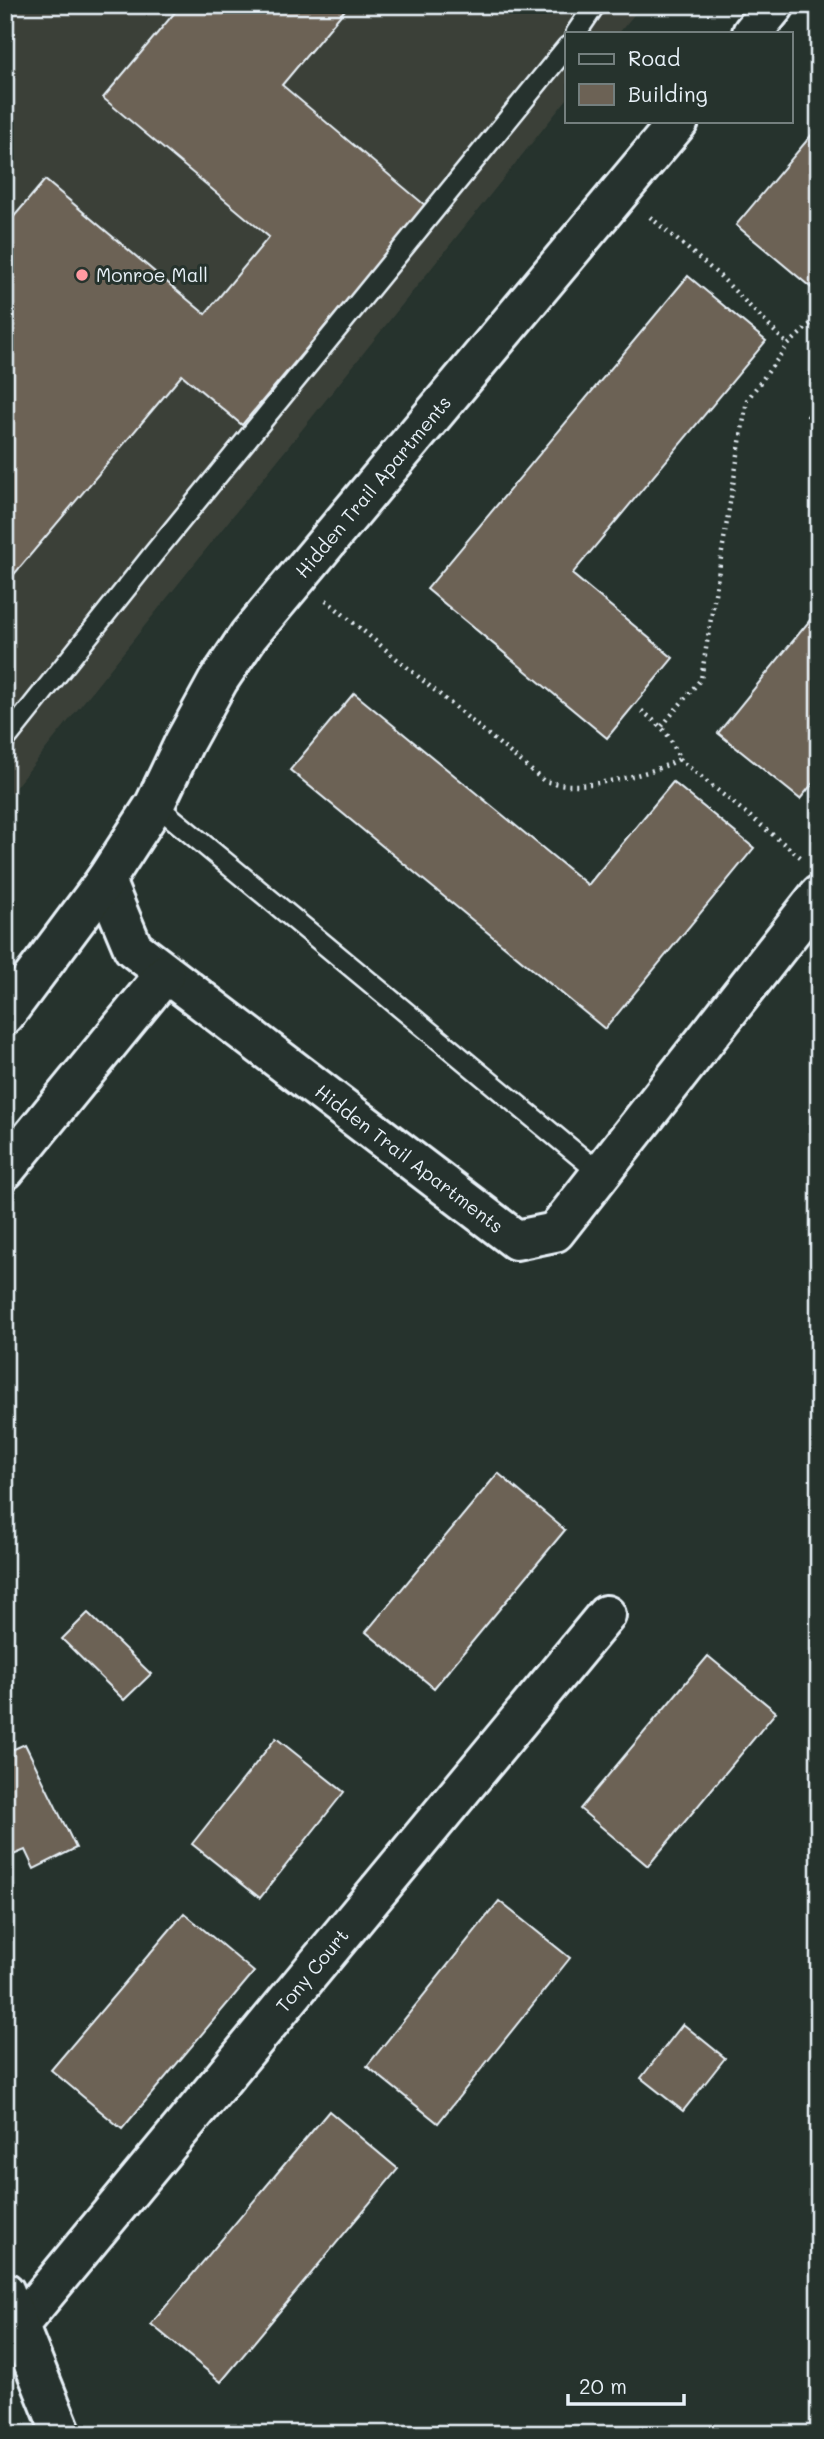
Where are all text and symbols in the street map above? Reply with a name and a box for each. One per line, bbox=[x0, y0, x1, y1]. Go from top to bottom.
legend bbox=[565, 32, 792, 122]
text: Road bbox=[628, 44, 680, 71]
text: Building bbox=[628, 80, 708, 107]
place label: Monroe Mall bbox=[96, 262, 208, 287]
marker: Monroe Mall bbox=[74, 267, 90, 283]
street label: Hidden Trail Apartments bbox=[289, 390, 456, 583]
street label: Hidden Trail Apartments bbox=[310, 1078, 509, 1238]
street label: Tony Court bbox=[270, 1923, 354, 2017]
scale bar bbox=[568, 2362, 684, 2406]
text: 20 m bbox=[579, 2372, 627, 2399]

